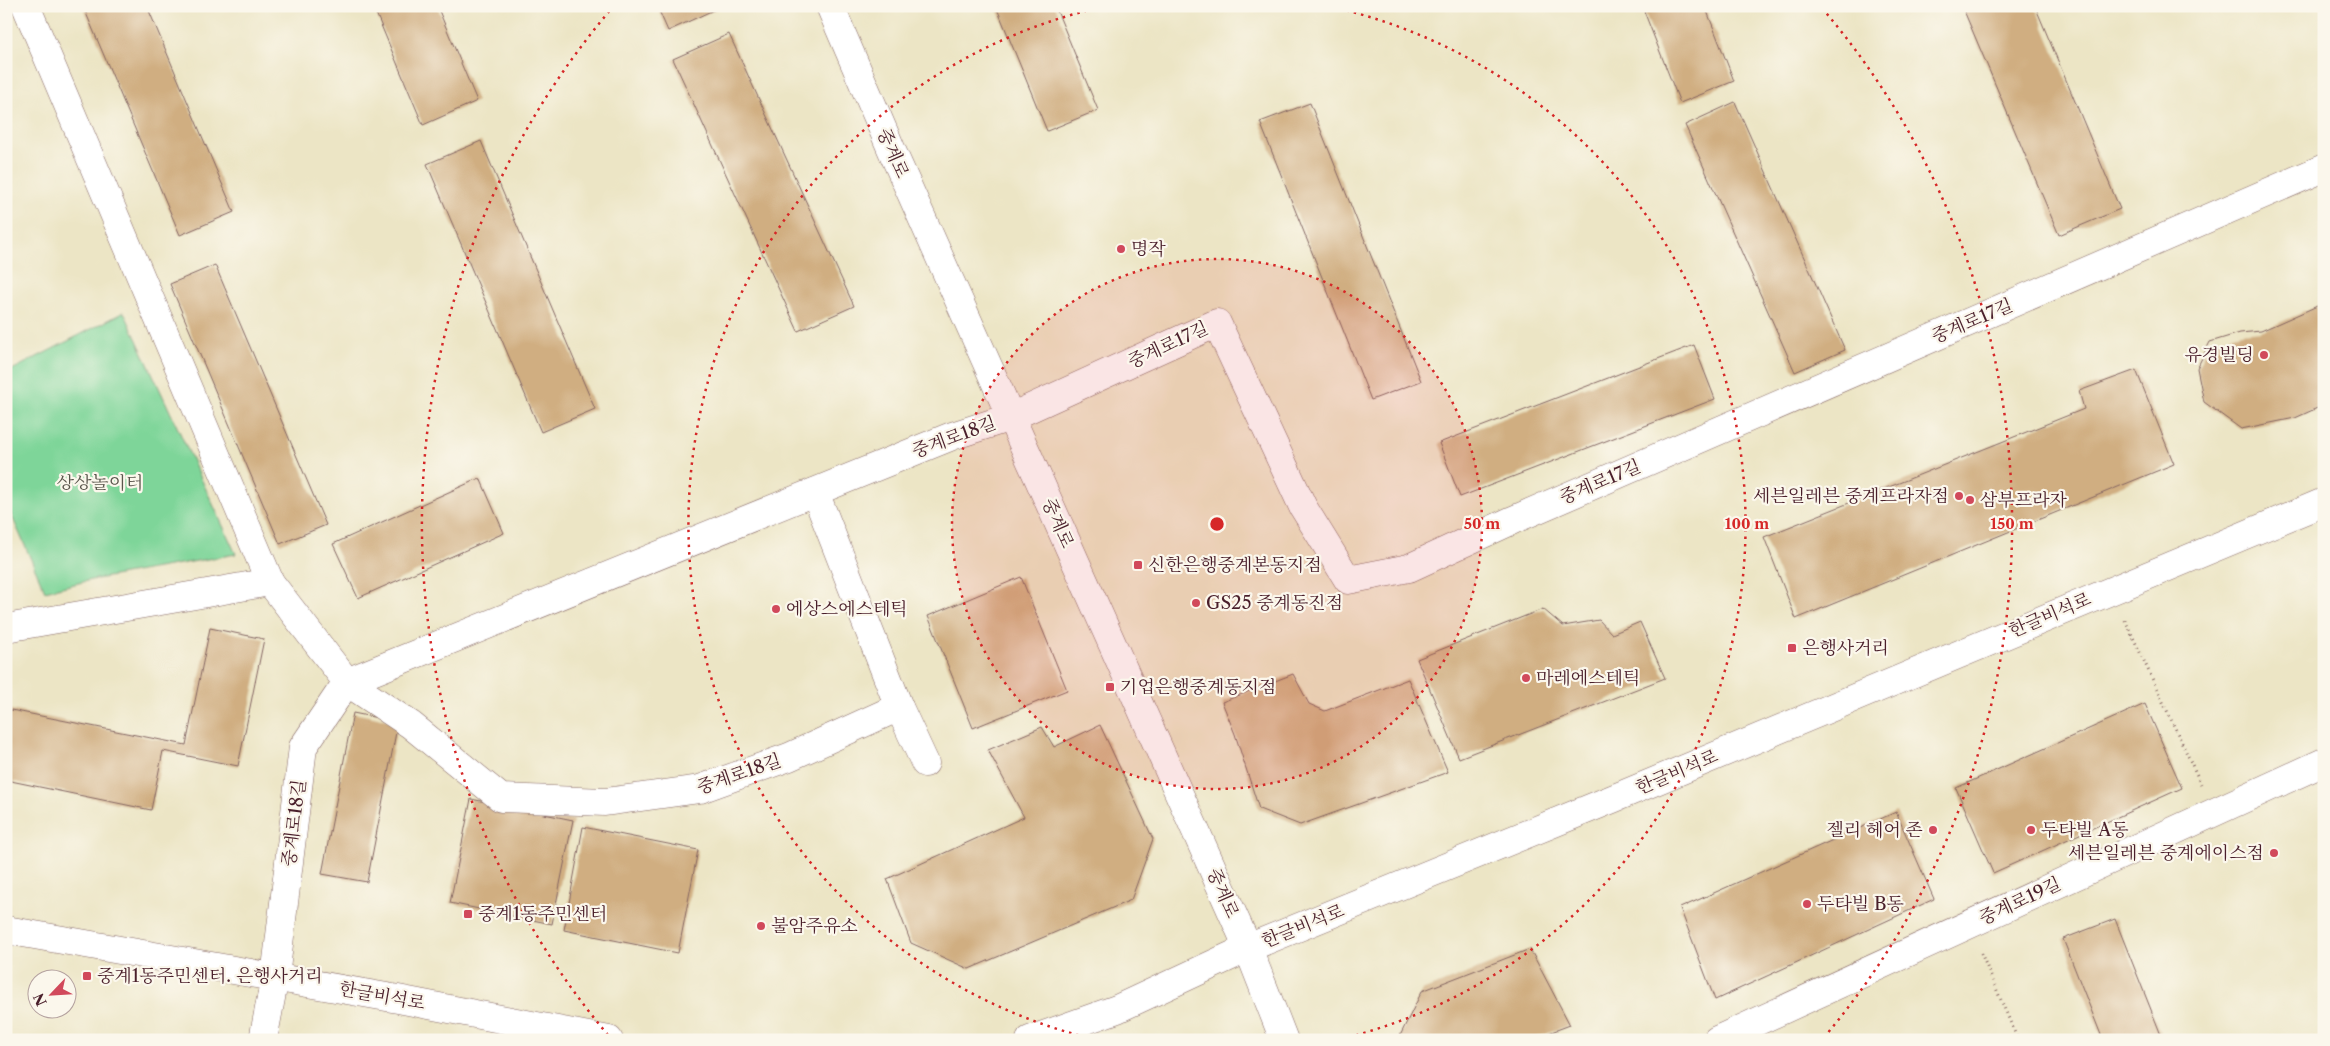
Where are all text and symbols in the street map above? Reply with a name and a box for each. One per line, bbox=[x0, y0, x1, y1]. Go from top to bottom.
street label: 중계로 bbox=[872, 125, 914, 181]
place label: 명작 bbox=[1131, 238, 1166, 260]
marker: 명작 bbox=[1115, 243, 1127, 255]
street label: 중계로17길 bbox=[1928, 294, 2016, 348]
street label: 중계로17길 bbox=[1124, 317, 1212, 373]
place label: 유경빌딩 bbox=[2184, 344, 2254, 366]
marker: 유경빌딩 bbox=[2258, 349, 2270, 361]
street label: 중계로18길 bbox=[909, 412, 999, 462]
street label: 중계로17길 bbox=[1556, 455, 1644, 509]
park label: 상상놀이터 bbox=[57, 472, 143, 494]
place label: 세븐일레븐 중계프라자점 bbox=[1753, 485, 1949, 507]
place label: 삼부프라자 bbox=[1980, 489, 2068, 511]
marker: 세븐일레븐 중계프라자점 bbox=[1953, 490, 1965, 502]
marker: 삼부프라자 bbox=[1964, 494, 1976, 506]
street label: 중계로 bbox=[1037, 495, 1079, 551]
text: 50 m bbox=[1464, 514, 1500, 533]
text: 100 m bbox=[1725, 514, 1769, 533]
text: 150 m bbox=[1990, 514, 2034, 533]
centre of rings bbox=[1208, 515, 1226, 533]
place label: 신한은행중계본동지점 bbox=[1148, 554, 1322, 576]
marker: 신한은행중계본동지점 bbox=[1132, 559, 1144, 571]
street label: 한글비석로 bbox=[2006, 588, 2094, 642]
place label: GS25 중계동진점 bbox=[1206, 592, 1343, 614]
marker: GS25 중계동진점 bbox=[1190, 597, 1202, 609]
place label: 에상스에스테틱 bbox=[786, 598, 908, 620]
marker: 에상스에스테틱 bbox=[770, 603, 782, 615]
place label: 은행사거리 bbox=[1802, 637, 1889, 659]
marker: 은행사거리 bbox=[1786, 642, 1798, 654]
place label: 마레에스테틱 bbox=[1536, 667, 1640, 689]
marker: 마레에스테틱 bbox=[1520, 672, 1532, 684]
place label: 기업은행중계동지점 bbox=[1120, 676, 1277, 698]
marker: 기업은행중계동지점 bbox=[1104, 681, 1116, 693]
street label: 한글비석로 bbox=[1633, 745, 1721, 799]
street label: 중계로18길 bbox=[694, 749, 784, 799]
street label: 중계로18길 bbox=[278, 778, 310, 868]
place label: 젤리 헤어 존 bbox=[1826, 819, 1923, 841]
place label: 두타빌 A동 bbox=[2041, 819, 2129, 841]
marker: 젤리 헤어 존 bbox=[1927, 824, 1939, 836]
marker: 두타빌 A동 bbox=[2025, 824, 2037, 836]
place label: 세븐일레븐 중계에이스점 bbox=[2068, 842, 2264, 864]
marker: 세븐일레븐 중계에이스점 bbox=[2268, 847, 2280, 859]
street label: 중계로 bbox=[1202, 865, 1244, 921]
street label: 중계로19길 bbox=[1976, 873, 2064, 929]
place label: 두타빌 B동 bbox=[1817, 893, 1904, 915]
marker: 두타빌 B동 bbox=[1801, 898, 1813, 910]
street label: 한글비석로 bbox=[1259, 900, 1347, 952]
place label: 중계1동주민센터 bbox=[478, 903, 607, 925]
marker: 중계1동주민센터 bbox=[462, 908, 474, 920]
place label: 불암주유소 bbox=[771, 915, 858, 937]
marker: 불암주유소 bbox=[755, 920, 767, 932]
place label: 중계1동주민센터. 은행사거리 bbox=[97, 965, 323, 987]
north arrow bbox=[28, 968, 78, 1018]
marker: 중계1동주민센터. 은행사거리 bbox=[81, 970, 93, 982]
street label: 한글비석로 bbox=[337, 978, 427, 1014]
text: N bbox=[29, 990, 51, 1009]

